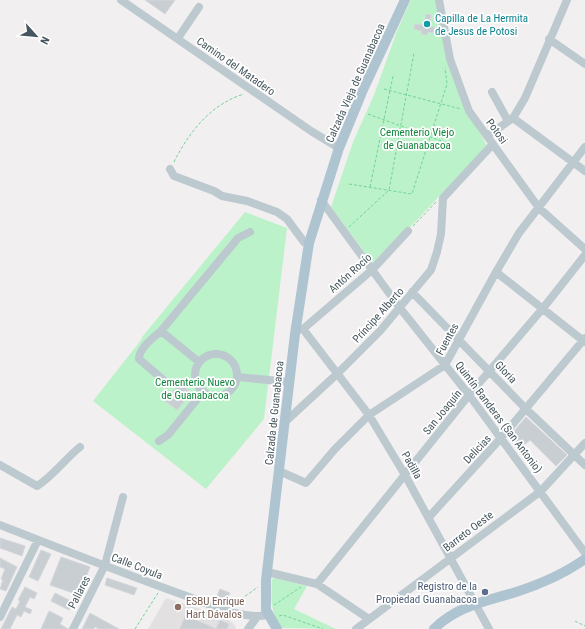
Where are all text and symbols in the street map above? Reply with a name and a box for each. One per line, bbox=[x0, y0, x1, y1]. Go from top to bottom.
place label: Capilla de La Hermita de Jesus de Potosi bbox=[435, 12, 528, 38]
north arrow bbox=[16, 16, 56, 56]
marker: Capilla de La Hermita de Jesus de Potosi bbox=[422, 19, 432, 29]
street label: Calzada Vieja de Guanabacoa bbox=[323, 22, 388, 145]
text: N bbox=[37, 34, 52, 46]
street label: Camino del Matadero bbox=[194, 34, 278, 99]
street label: Potosi bbox=[483, 116, 510, 146]
park label: Cementerio Viejo de Guanabacoa bbox=[380, 126, 455, 152]
street label: Antón Rocío bbox=[326, 251, 375, 296]
street label: Príncipe Alberto bbox=[350, 285, 407, 346]
street label: Fuentes bbox=[433, 321, 461, 357]
street label: Quintín Banderas (San Antonio) bbox=[452, 359, 545, 476]
street label: Gloria bbox=[492, 359, 519, 386]
street label: Calzada de Guanabacoa bbox=[263, 360, 286, 466]
park label: Cementerio Nuevo de Guanabacoa bbox=[155, 376, 235, 402]
street label: San Joaquín bbox=[420, 387, 464, 437]
street label: Delicias bbox=[461, 432, 494, 466]
street label: Padilla bbox=[399, 449, 425, 481]
street label: Barreto Oeste bbox=[441, 508, 496, 554]
street label: Calle Coyula bbox=[109, 551, 164, 582]
street label: Pallares bbox=[66, 574, 93, 611]
place label: Registro de la Propiedad Guanabacoa bbox=[376, 580, 477, 606]
marker: Registro de la Propiedad Guanabacoa bbox=[480, 587, 490, 597]
place label: ESBU Enrique Hart Dávalos bbox=[186, 595, 245, 621]
marker: ESBU Enrique Hart Dávalos bbox=[173, 602, 183, 612]

